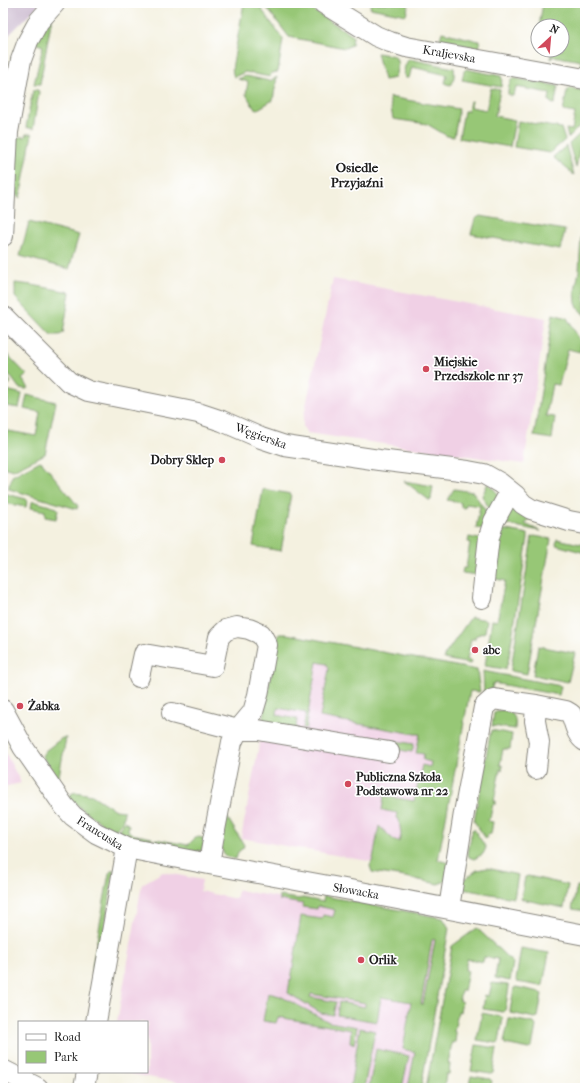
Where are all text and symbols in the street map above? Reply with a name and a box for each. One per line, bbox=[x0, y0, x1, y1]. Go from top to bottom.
north arrow bbox=[530, 18, 570, 58]
text: N bbox=[548, 22, 561, 37]
street label: Kraljevska bbox=[421, 42, 477, 66]
district label: Osiedle Przyjaźni bbox=[331, 160, 383, 191]
place label: Miejskie Przedszkole nr 37 bbox=[433, 355, 523, 384]
marker: Miejskie Przedszkole nr 37 bbox=[421, 364, 431, 374]
street label: Węgierska bbox=[232, 420, 289, 452]
place label: Dobry Sklep bbox=[150, 453, 214, 468]
marker: Dobry Sklep bbox=[217, 455, 227, 465]
place label: abc bbox=[483, 643, 501, 657]
marker: abc bbox=[470, 645, 480, 655]
place label: Żabka bbox=[28, 698, 60, 713]
marker: Żabka bbox=[15, 701, 25, 711]
place label: Publiczna Szkoła Podstawowa nr 22 bbox=[356, 770, 449, 798]
marker: Publiczna Szkoła Podstawowa nr 22 bbox=[343, 779, 353, 789]
street label: Francuska bbox=[74, 813, 126, 853]
street label: Słowacka bbox=[332, 880, 381, 902]
place label: Orlik bbox=[369, 953, 397, 967]
marker: Orlik bbox=[356, 955, 366, 965]
legend bbox=[18, 1021, 148, 1073]
text: Road bbox=[54, 1030, 81, 1044]
text: Park bbox=[54, 1050, 79, 1064]

